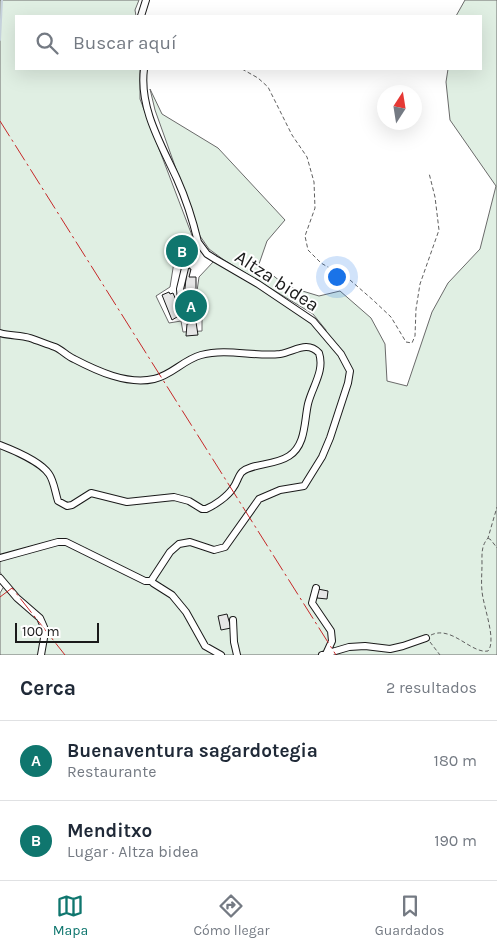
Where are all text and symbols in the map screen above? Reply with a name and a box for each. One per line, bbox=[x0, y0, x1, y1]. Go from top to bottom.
search box bbox=[15, 15, 482, 70]
icon: search bbox=[33, 29, 61, 57]
text: Buscar aquí bbox=[73, 32, 177, 54]
north arrow bbox=[377, 85, 422, 130]
pin: B bbox=[166, 232, 198, 270]
street label: Altza bidea bbox=[231, 246, 323, 316]
your location bbox=[324, 264, 350, 290]
pin: A bbox=[175, 287, 207, 325]
scale bar bbox=[15, 620, 99, 643]
text: 100 m bbox=[22, 623, 60, 640]
text: Cerca bbox=[20, 676, 76, 700]
text: 2 resultados bbox=[386, 678, 477, 697]
text: Buenaventura sagardotegia bbox=[67, 740, 318, 762]
text: A bbox=[31, 751, 41, 770]
text: 180 m bbox=[434, 751, 477, 770]
text: Restaurante bbox=[67, 762, 156, 781]
text: Menditxo bbox=[67, 820, 152, 842]
text: B bbox=[31, 831, 41, 850]
text: 190 m bbox=[434, 831, 477, 850]
text: Lugar · Altza bidea bbox=[67, 842, 199, 861]
tab: Mapa bbox=[53, 892, 88, 939]
tab: Cómo llegar bbox=[193, 892, 269, 939]
tab: Guardados bbox=[375, 892, 444, 939]

